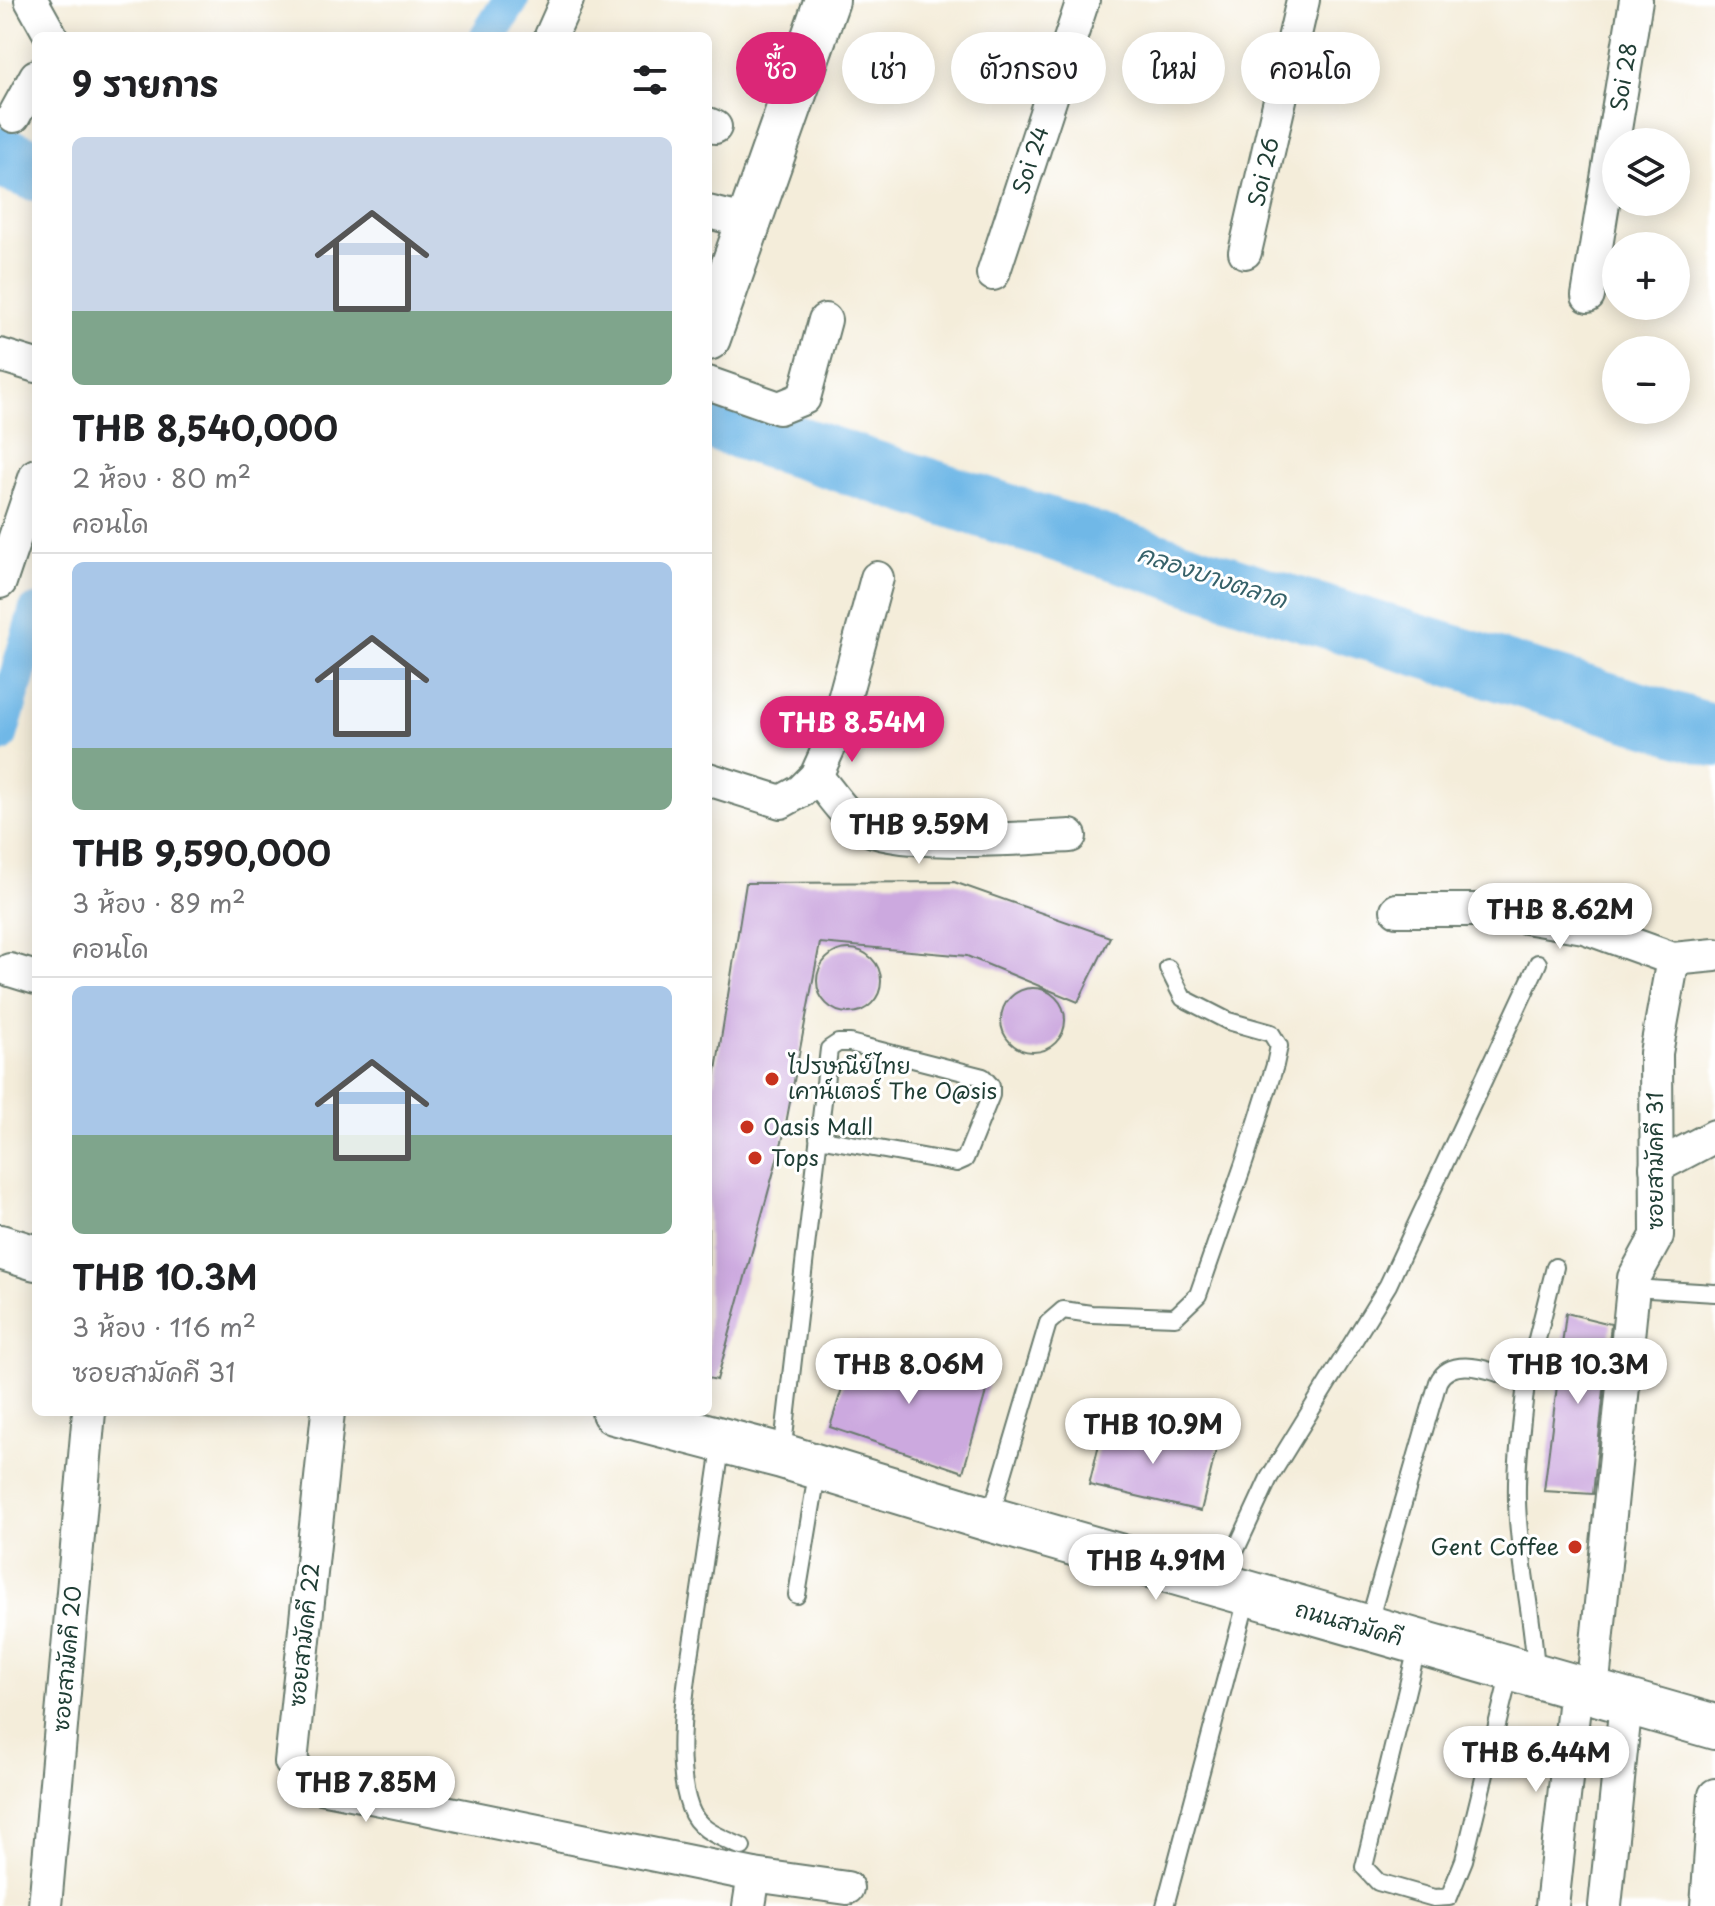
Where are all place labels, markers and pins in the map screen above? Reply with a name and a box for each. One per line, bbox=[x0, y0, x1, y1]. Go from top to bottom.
pin: THB 8.54M bbox=[760, 696, 944, 764]
pin: THB 9.59M bbox=[827, 798, 1011, 866]
pin: THB 8.62M bbox=[1468, 883, 1652, 951]
place label: ไปรษณีย์ไทย เคาน์เตอร์ The O@sis bbox=[787, 1048, 997, 1106]
marker: ไปรษณีย์ไทย เคาน์เตอร์ The O@sis bbox=[763, 1070, 781, 1088]
place label: Oasis Mall bbox=[763, 1109, 873, 1142]
marker: Oasis Mall bbox=[738, 1118, 756, 1136]
place label: Tops bbox=[771, 1140, 819, 1173]
marker: Tops bbox=[746, 1149, 764, 1167]
pin: THB 8.06M bbox=[817, 1338, 1001, 1406]
pin: THB 10.3M bbox=[1486, 1338, 1670, 1406]
pin: THB 10.9M bbox=[1061, 1398, 1245, 1466]
place label: Gent Coffee bbox=[1431, 1529, 1559, 1562]
pin: THB 4.91M bbox=[1064, 1534, 1248, 1602]
marker: Gent Coffee bbox=[1566, 1538, 1584, 1556]
pin: THB 6.44M bbox=[1444, 1726, 1628, 1794]
pin: THB 7.85M bbox=[274, 1756, 458, 1824]

